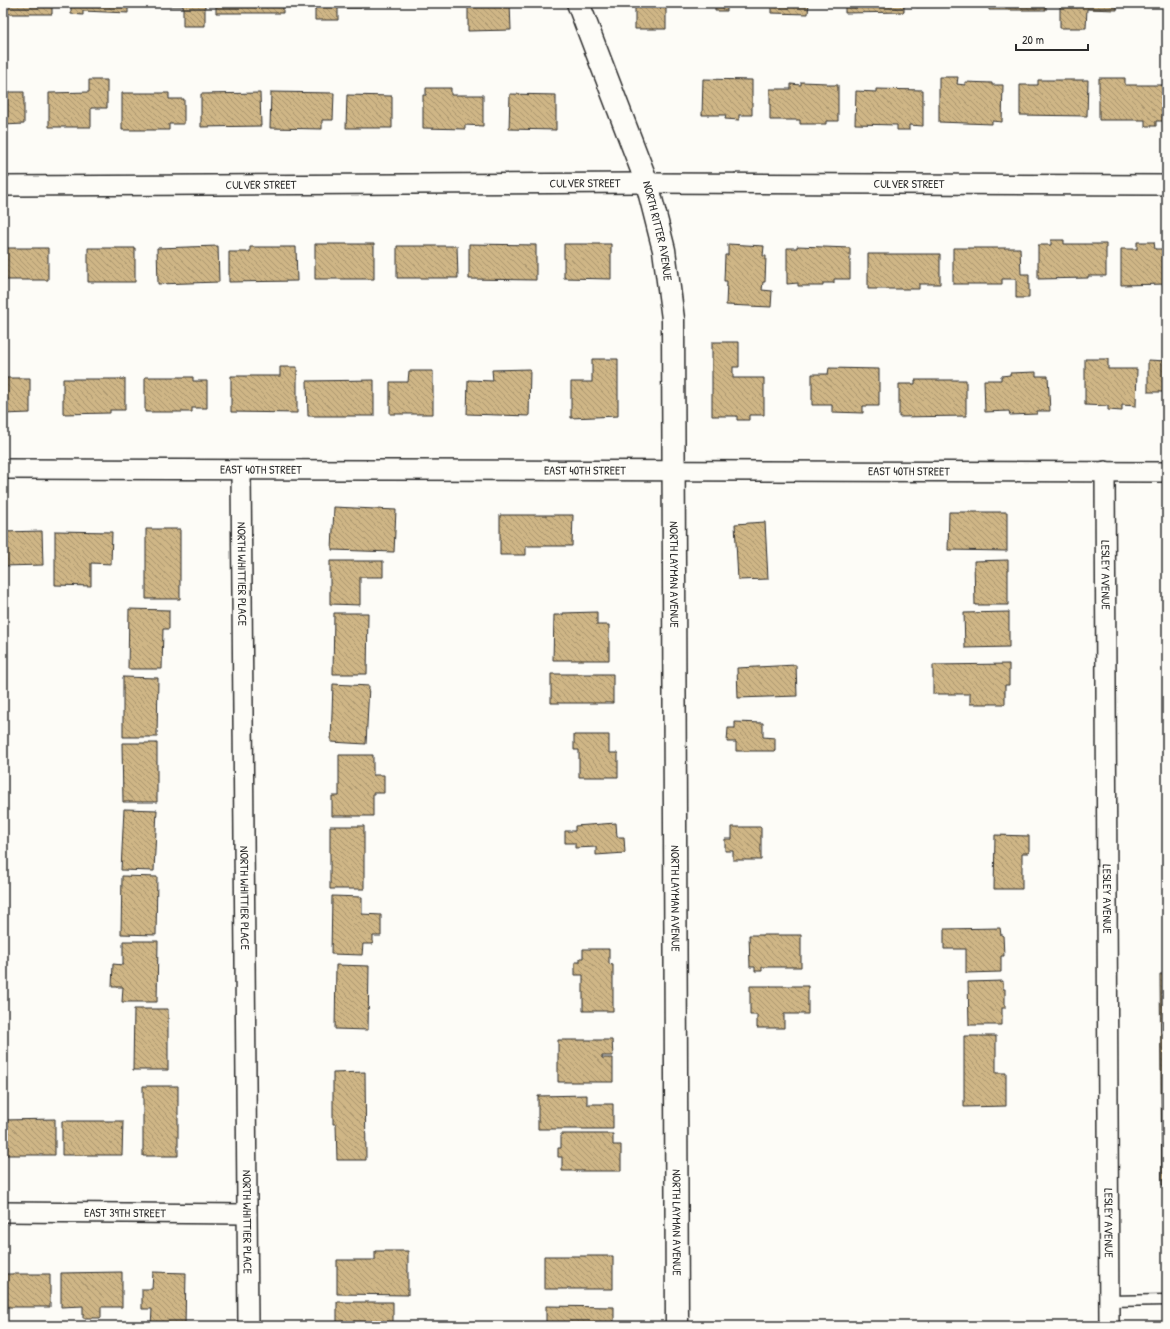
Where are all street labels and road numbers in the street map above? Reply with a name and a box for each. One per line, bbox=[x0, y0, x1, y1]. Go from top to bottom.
street label: CULVER STREET bbox=[550, 174, 621, 191]
street label: CULVER STREET bbox=[874, 175, 945, 192]
street label: CULVER STREET bbox=[226, 176, 297, 193]
street label: NORTH RITTER AVENUE bbox=[639, 179, 677, 282]
street label: EAST 40TH STREET bbox=[220, 461, 302, 478]
street label: EAST 40TH STREET bbox=[544, 461, 626, 479]
street label: EAST 40TH STREET bbox=[868, 462, 950, 479]
street label: NORTH LAYMAN AVENUE bbox=[666, 521, 683, 629]
street label: NORTH WHITTIER PLACE bbox=[233, 522, 251, 627]
street label: LESLEY AVENUE bbox=[1097, 540, 1115, 610]
street label: NORTH LAYMAN AVENUE bbox=[667, 845, 685, 953]
street label: NORTH WHITTIER PLACE bbox=[236, 846, 254, 951]
street label: LESLEY AVENUE bbox=[1099, 864, 1116, 934]
street label: NORTH LAYMAN AVENUE bbox=[668, 1169, 686, 1277]
street label: NORTH WHITTIER PLACE bbox=[239, 1170, 257, 1275]
street label: LESLEY AVENUE bbox=[1100, 1188, 1118, 1258]
street label: EAST 39TH STREET bbox=[84, 1204, 166, 1221]

